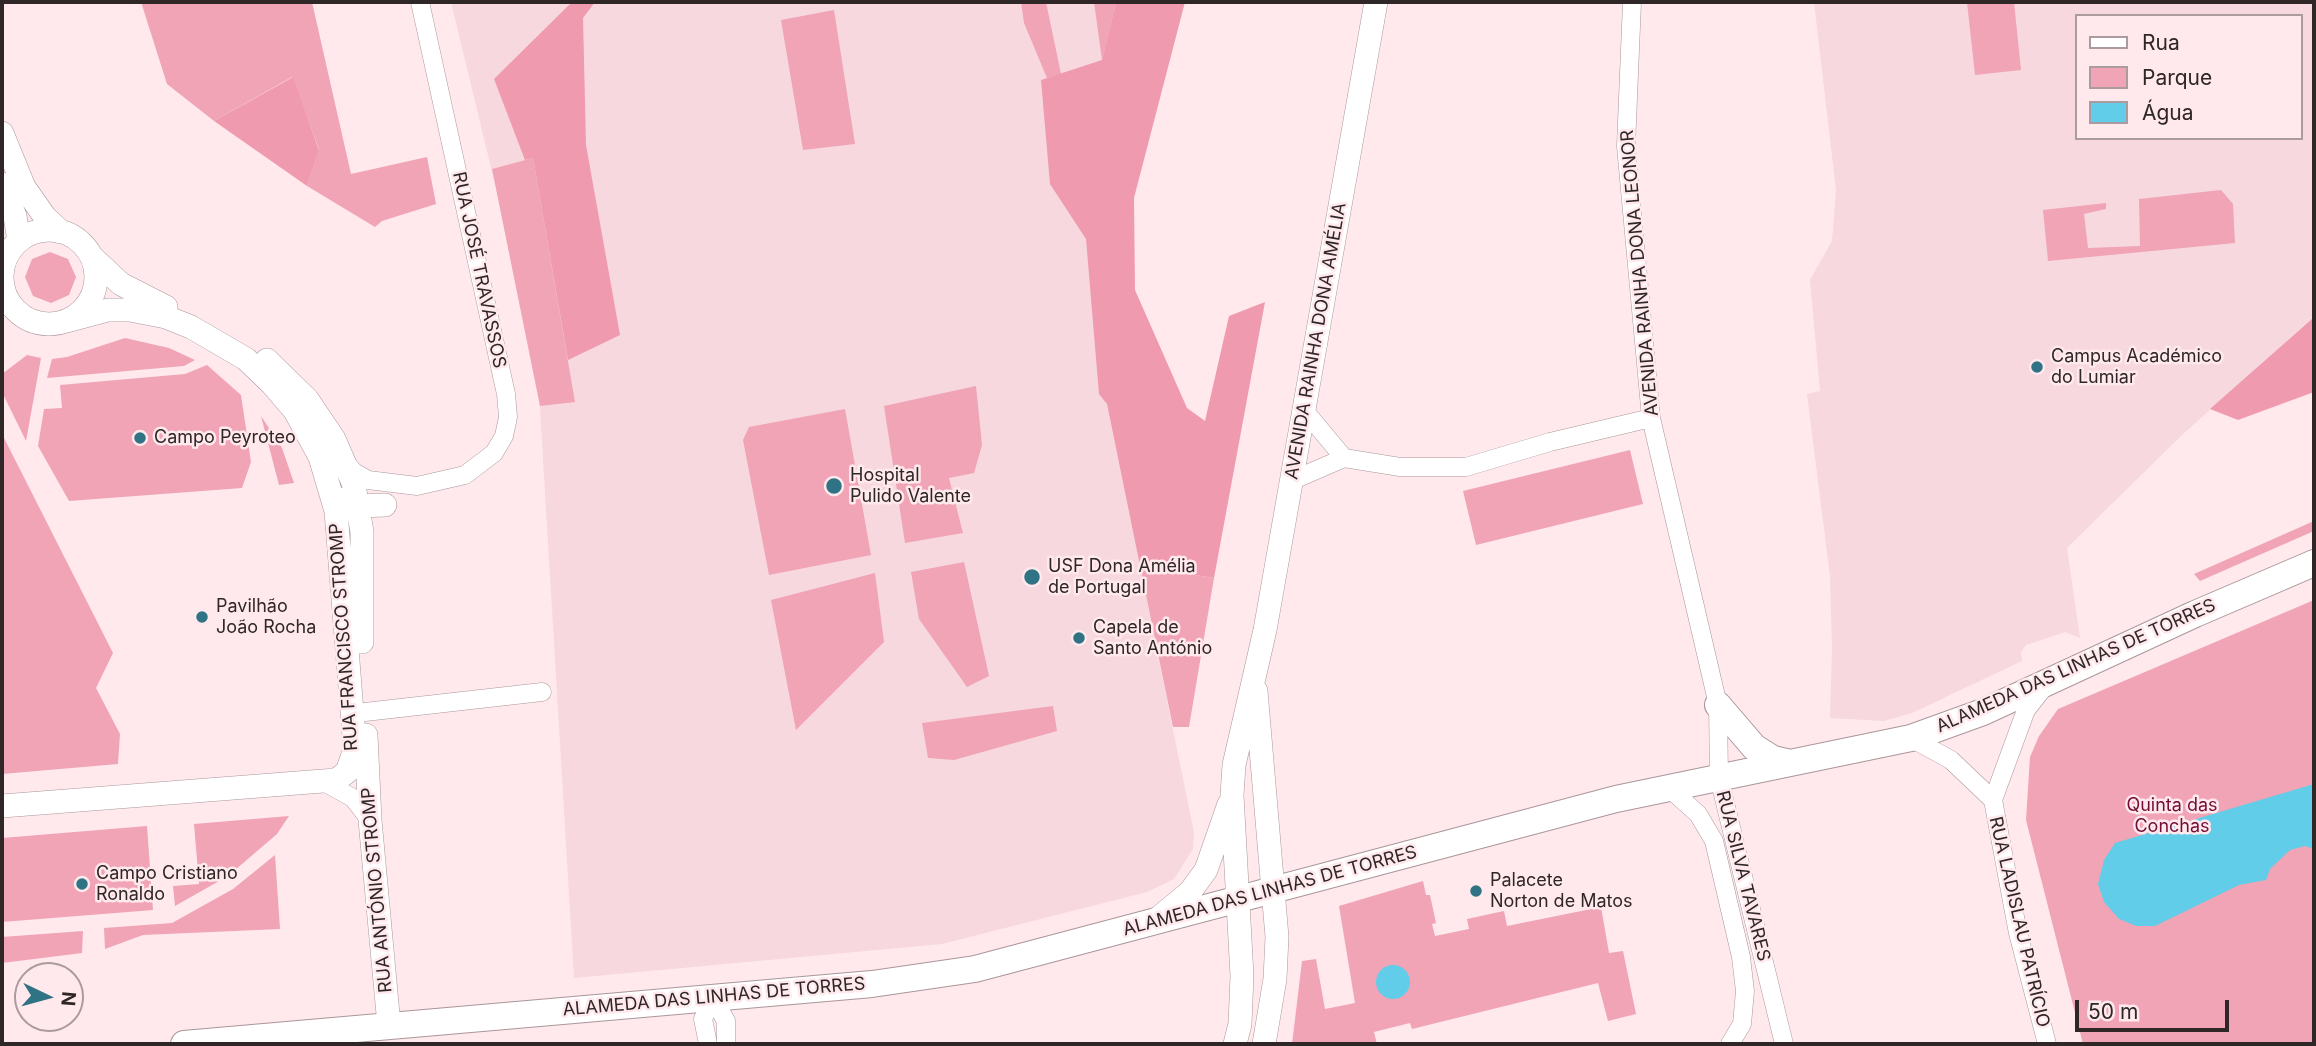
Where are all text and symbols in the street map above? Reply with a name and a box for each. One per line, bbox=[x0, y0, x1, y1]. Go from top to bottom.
legend bbox=[2074, 14, 2302, 140]
text: Rua bbox=[2142, 30, 2180, 55]
text: Parque bbox=[2142, 65, 2212, 90]
text: Água bbox=[2142, 100, 2194, 125]
street label: AVENIDA RAINHA DONA LEONOR bbox=[1617, 129, 1663, 417]
street label: RUA JOSÉ TRAVASSOS bbox=[448, 170, 510, 370]
street label: AVENIDA RAINHA DONA AMÉLIA bbox=[1281, 201, 1351, 481]
place label: Campus Académico do Lumiar bbox=[2051, 346, 2222, 388]
marker: Campus Académico do Lumiar bbox=[2029, 359, 2045, 375]
place label: Campo Peyroteo bbox=[154, 427, 296, 449]
marker: Campo Peyroteo bbox=[132, 430, 148, 446]
place label: Hospital Pulido Valente bbox=[850, 465, 971, 508]
marker: Hospital Pulido Valente bbox=[824, 476, 844, 496]
street label: RUA FRANCISCO STROMP bbox=[325, 522, 363, 752]
place label: USF Dona Amélia de Portugal bbox=[1048, 556, 1196, 598]
marker: USF Dona Amélia de Portugal bbox=[1022, 567, 1042, 587]
street label: ALAMEDA DAS LINHAS DE TORRES bbox=[1933, 594, 2219, 738]
place label: Pavilhão João Rocha bbox=[216, 596, 316, 638]
marker: Pavilhão João Rocha bbox=[194, 609, 210, 625]
place label: Capela de Santo António bbox=[1093, 617, 1212, 660]
marker: Capela de Santo António bbox=[1071, 630, 1087, 646]
street label: RUA ANTÓNIO STROMP bbox=[357, 786, 397, 994]
street label: RUA SILVA TAVARES bbox=[1711, 789, 1775, 963]
park label: Quinta das Conchas bbox=[2126, 795, 2218, 838]
street label: RUA LADISLAU PATRÍCIO bbox=[1984, 815, 2054, 1029]
street label: ALAMEDA DAS LINHAS DE TORRES bbox=[1121, 841, 1419, 941]
place label: Campo Cristiano Ronaldo bbox=[96, 863, 238, 906]
place label: Palacete Norton de Matos bbox=[1490, 870, 1633, 912]
marker: Campo Cristiano Ronaldo bbox=[74, 876, 90, 892]
marker: Palacete Norton de Matos bbox=[1468, 883, 1484, 899]
north arrow bbox=[14, 962, 84, 1032]
street label: ALAMEDA DAS LINHAS DE TORRES bbox=[562, 973, 866, 1021]
scale bar bbox=[2078, 986, 2232, 1030]
text: N bbox=[56, 990, 81, 1007]
text: 50 m bbox=[2088, 999, 2138, 1024]

